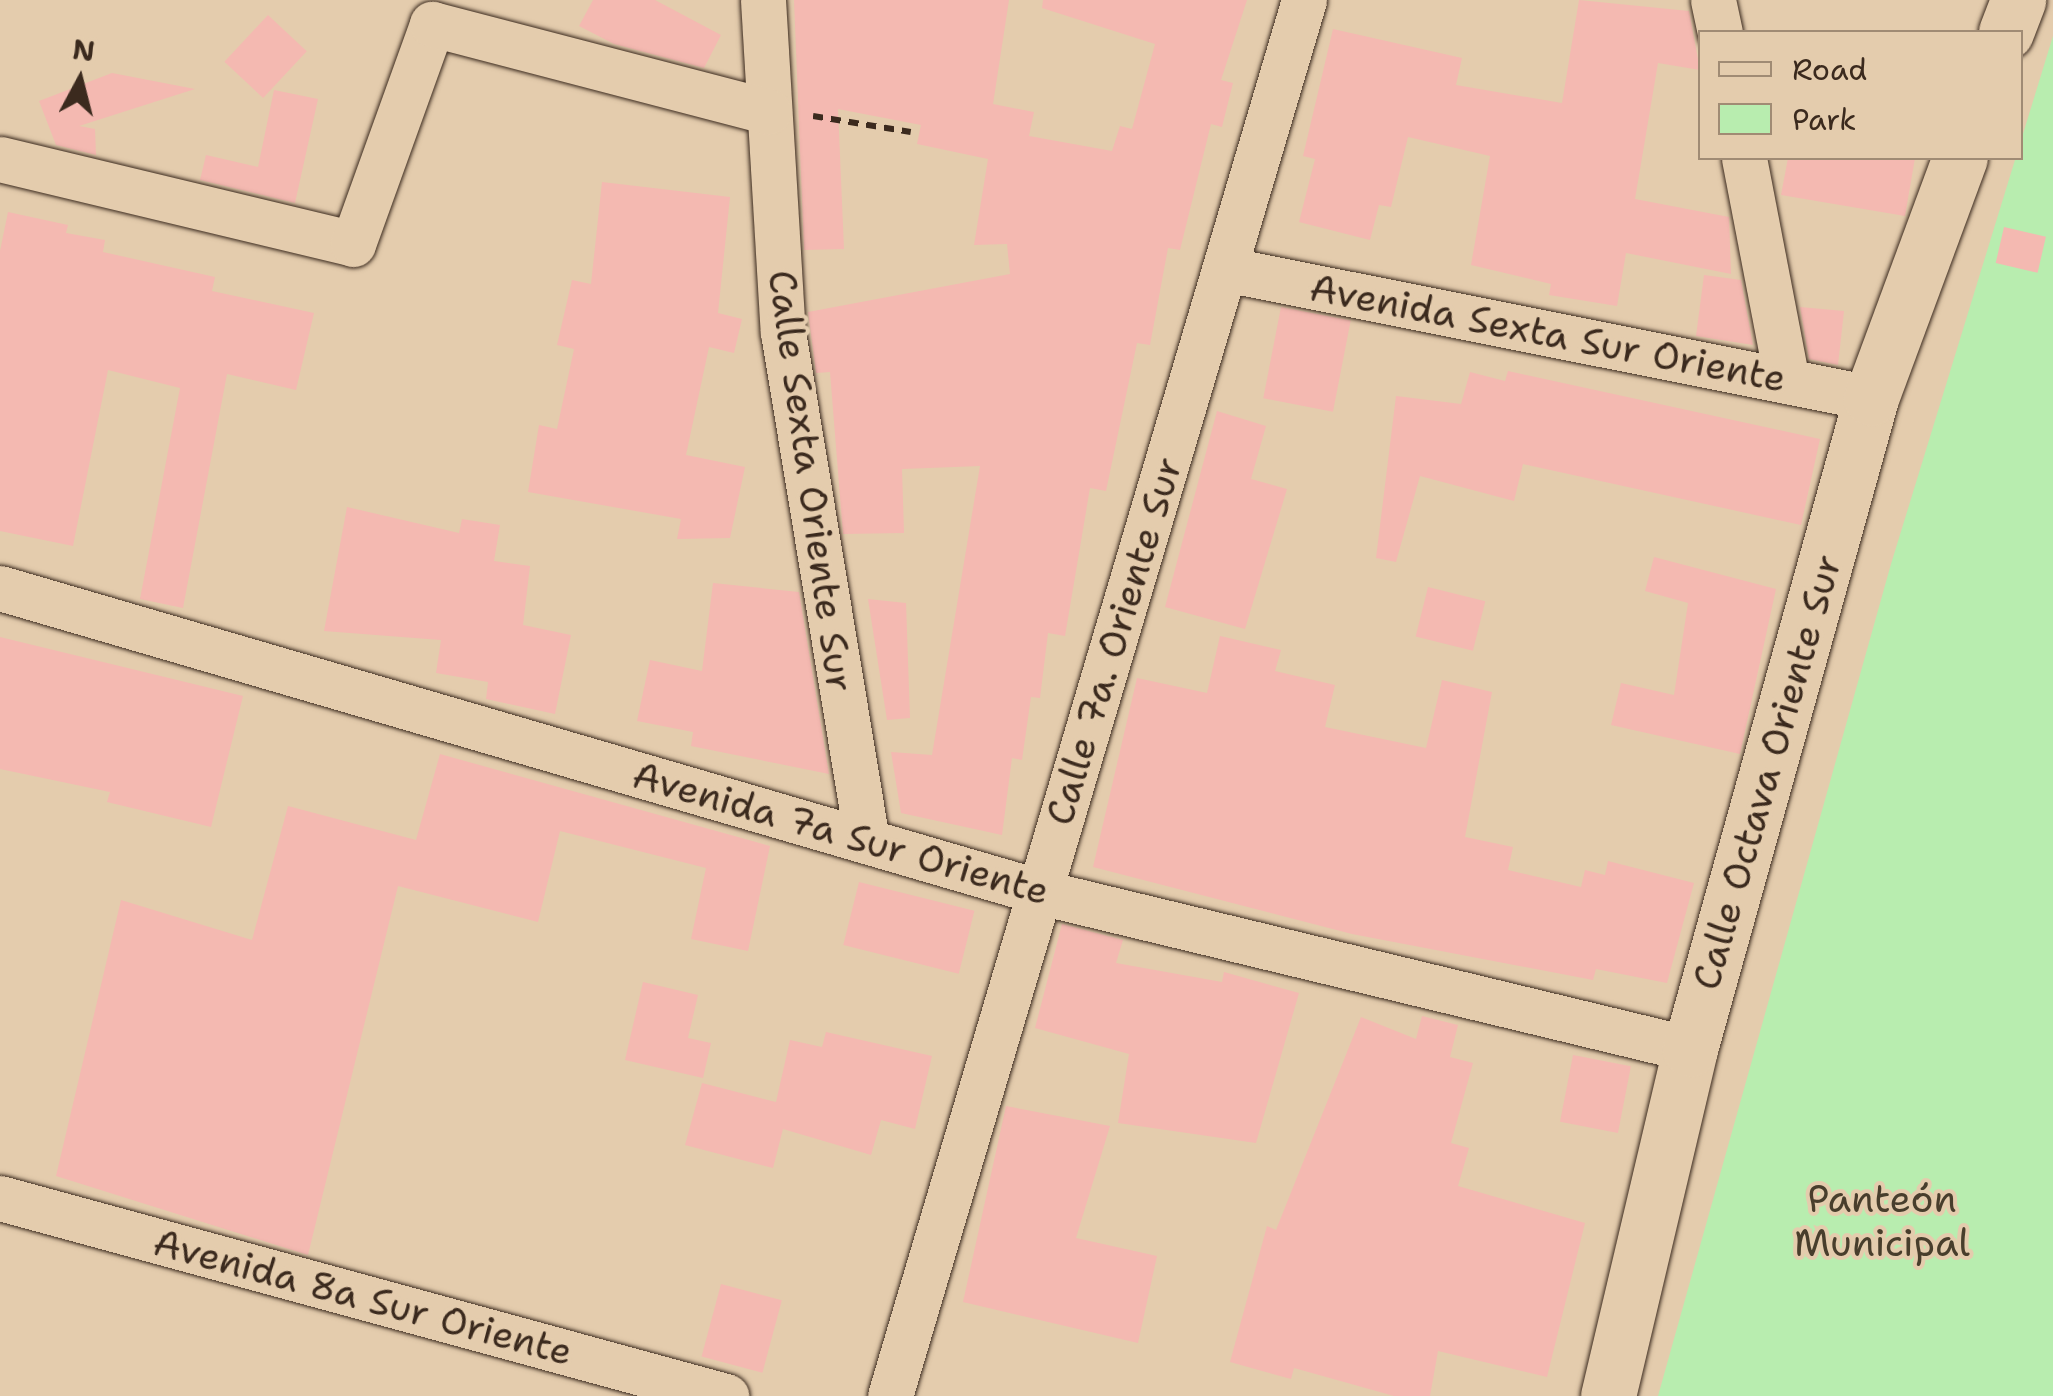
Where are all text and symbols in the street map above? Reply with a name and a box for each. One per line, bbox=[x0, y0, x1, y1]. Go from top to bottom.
north arrow bbox=[30, 30, 130, 130]
text: N bbox=[70, 30, 97, 70]
legend bbox=[1698, 30, 2023, 160]
text: Road bbox=[1792, 49, 1867, 90]
text: Park bbox=[1792, 99, 1856, 140]
street label: Avenida Sexta Sur Oriente bbox=[1306, 264, 1790, 402]
street label: Calle Sexta Oriente Sur bbox=[759, 267, 863, 695]
street label: Calle 7a. Oriente Sur bbox=[1036, 452, 1192, 830]
street label: Calle Octava Oriente Sur bbox=[1683, 549, 1851, 995]
street label: Avenida 7a Sur Oriente bbox=[628, 752, 1054, 914]
park label: Panteón Municipal bbox=[1794, 1176, 1970, 1266]
street label: Avenida 8a Sur Oriente bbox=[149, 1219, 577, 1375]

